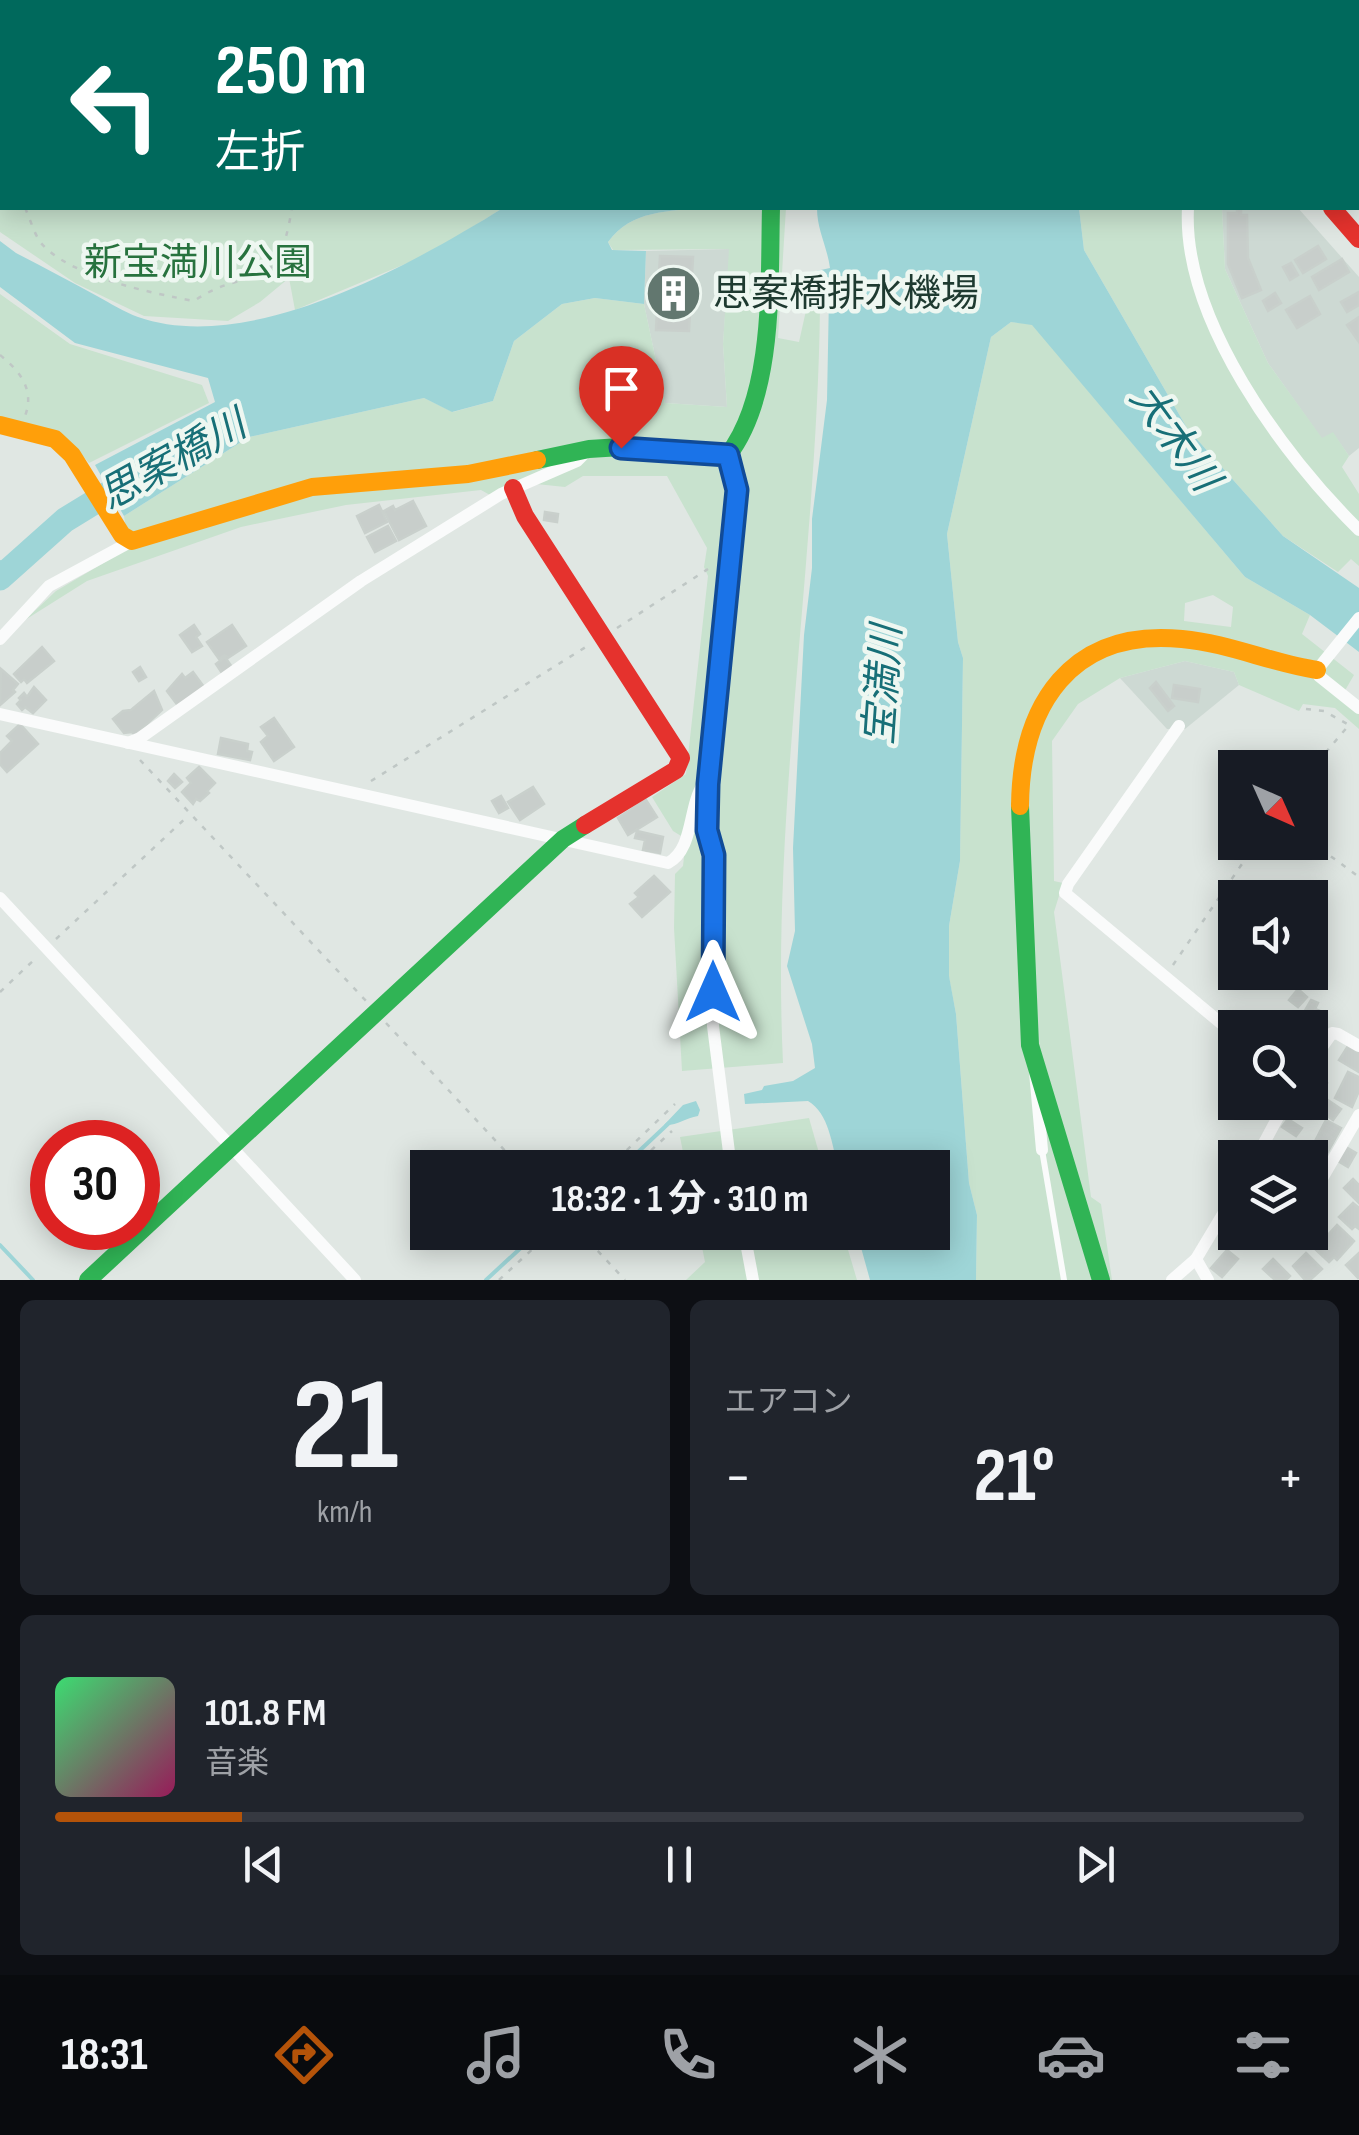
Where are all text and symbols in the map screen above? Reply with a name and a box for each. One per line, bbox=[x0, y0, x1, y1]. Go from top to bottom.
text: 250 m bbox=[215, 30, 367, 114]
icon: left bbox=[50, 40, 180, 170]
text: 左折 bbox=[215, 126, 305, 181]
park label: 新宝満川公園 bbox=[84, 241, 312, 286]
building icon: 思案橋排水機場 bbox=[644, 264, 704, 324]
place label: 思案橋排水機場 bbox=[713, 272, 979, 317]
pin bbox=[579, 346, 664, 449]
icon: arrive bbox=[594, 361, 649, 416]
water label: 大木川 bbox=[1119, 375, 1231, 504]
water label: 思案橋川 bbox=[91, 399, 258, 521]
water label: 宝満川 bbox=[856, 619, 912, 747]
north arrow bbox=[1218, 750, 1328, 860]
map controls bbox=[1218, 750, 1328, 1250]
button: sound bbox=[1218, 880, 1328, 990]
position arrow bbox=[661, 940, 765, 1044]
button: search bbox=[1218, 1010, 1328, 1120]
speed limit sign: 30 bbox=[30, 1120, 160, 1250]
button: layers bbox=[1218, 1140, 1328, 1250]
text: 18:32 · 1 分 · 310 m bbox=[552, 1177, 808, 1222]
text: 21 bbox=[291, 1350, 399, 1506]
text: エアコン bbox=[725, 1383, 853, 1422]
text: 21° bbox=[974, 1432, 1055, 1523]
text: − bbox=[725, 1445, 751, 1512]
text: + bbox=[1277, 1445, 1304, 1512]
text: km/h bbox=[317, 1493, 372, 1532]
text: 101.8 FM bbox=[205, 1691, 326, 1736]
text: 音楽 bbox=[205, 1744, 269, 1783]
icon: previous bbox=[236, 1837, 291, 1892]
icon: pause bbox=[652, 1837, 707, 1892]
icon: next bbox=[1068, 1837, 1123, 1892]
icon: directions bbox=[269, 2020, 339, 2090]
icon: music bbox=[461, 2020, 531, 2090]
icon: phone bbox=[653, 2020, 723, 2090]
icon: climate bbox=[845, 2020, 915, 2090]
icon: car bbox=[1036, 2020, 1106, 2090]
icon: filters bbox=[1228, 2020, 1298, 2090]
text: 18:31 bbox=[61, 2028, 148, 2083]

